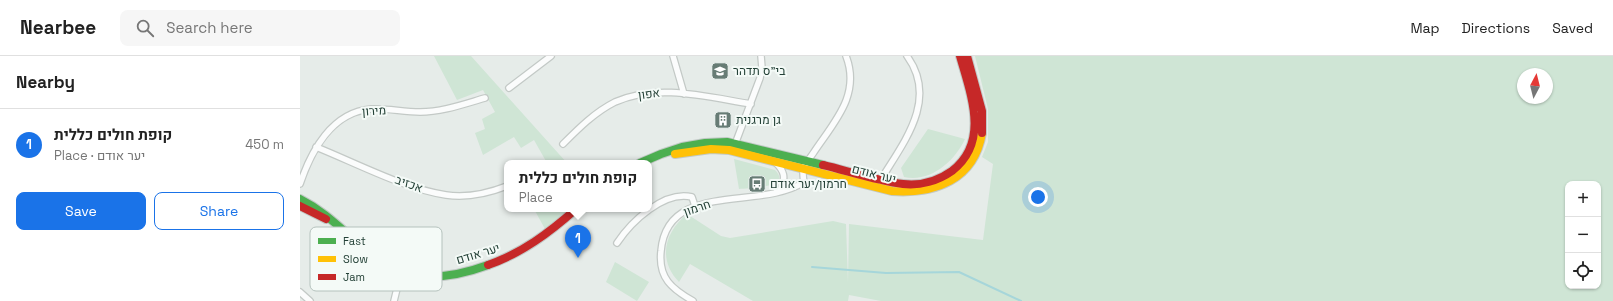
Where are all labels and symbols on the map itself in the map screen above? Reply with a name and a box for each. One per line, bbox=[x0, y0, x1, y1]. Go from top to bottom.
school or university icon: בי"ס תדהר bbox=[710, 61, 730, 81]
place label: בי"ס תדהר bbox=[733, 63, 786, 79]
north arrow bbox=[1517, 68, 1553, 104]
street label: אפון bbox=[637, 85, 661, 103]
street label: מירון bbox=[361, 102, 387, 120]
building icon: גן מרגנית bbox=[713, 110, 733, 130]
place label: גן מרגנית bbox=[736, 112, 781, 128]
street label: יער אודם bbox=[850, 161, 898, 187]
street label: אכזיב bbox=[393, 172, 425, 196]
bus stop icon: חרמון/יער אודם bbox=[747, 174, 767, 194]
place label: חרמון/יער אודם bbox=[770, 176, 847, 192]
your location bbox=[1028, 187, 1048, 207]
street label: חרמון bbox=[681, 196, 713, 220]
pin: 1 bbox=[565, 225, 591, 258]
legend bbox=[310, 227, 442, 291]
text: Fast bbox=[343, 234, 366, 248]
street label: יער אודם bbox=[454, 240, 502, 268]
text: Slow bbox=[343, 252, 368, 266]
text: Jam bbox=[343, 270, 365, 284]

